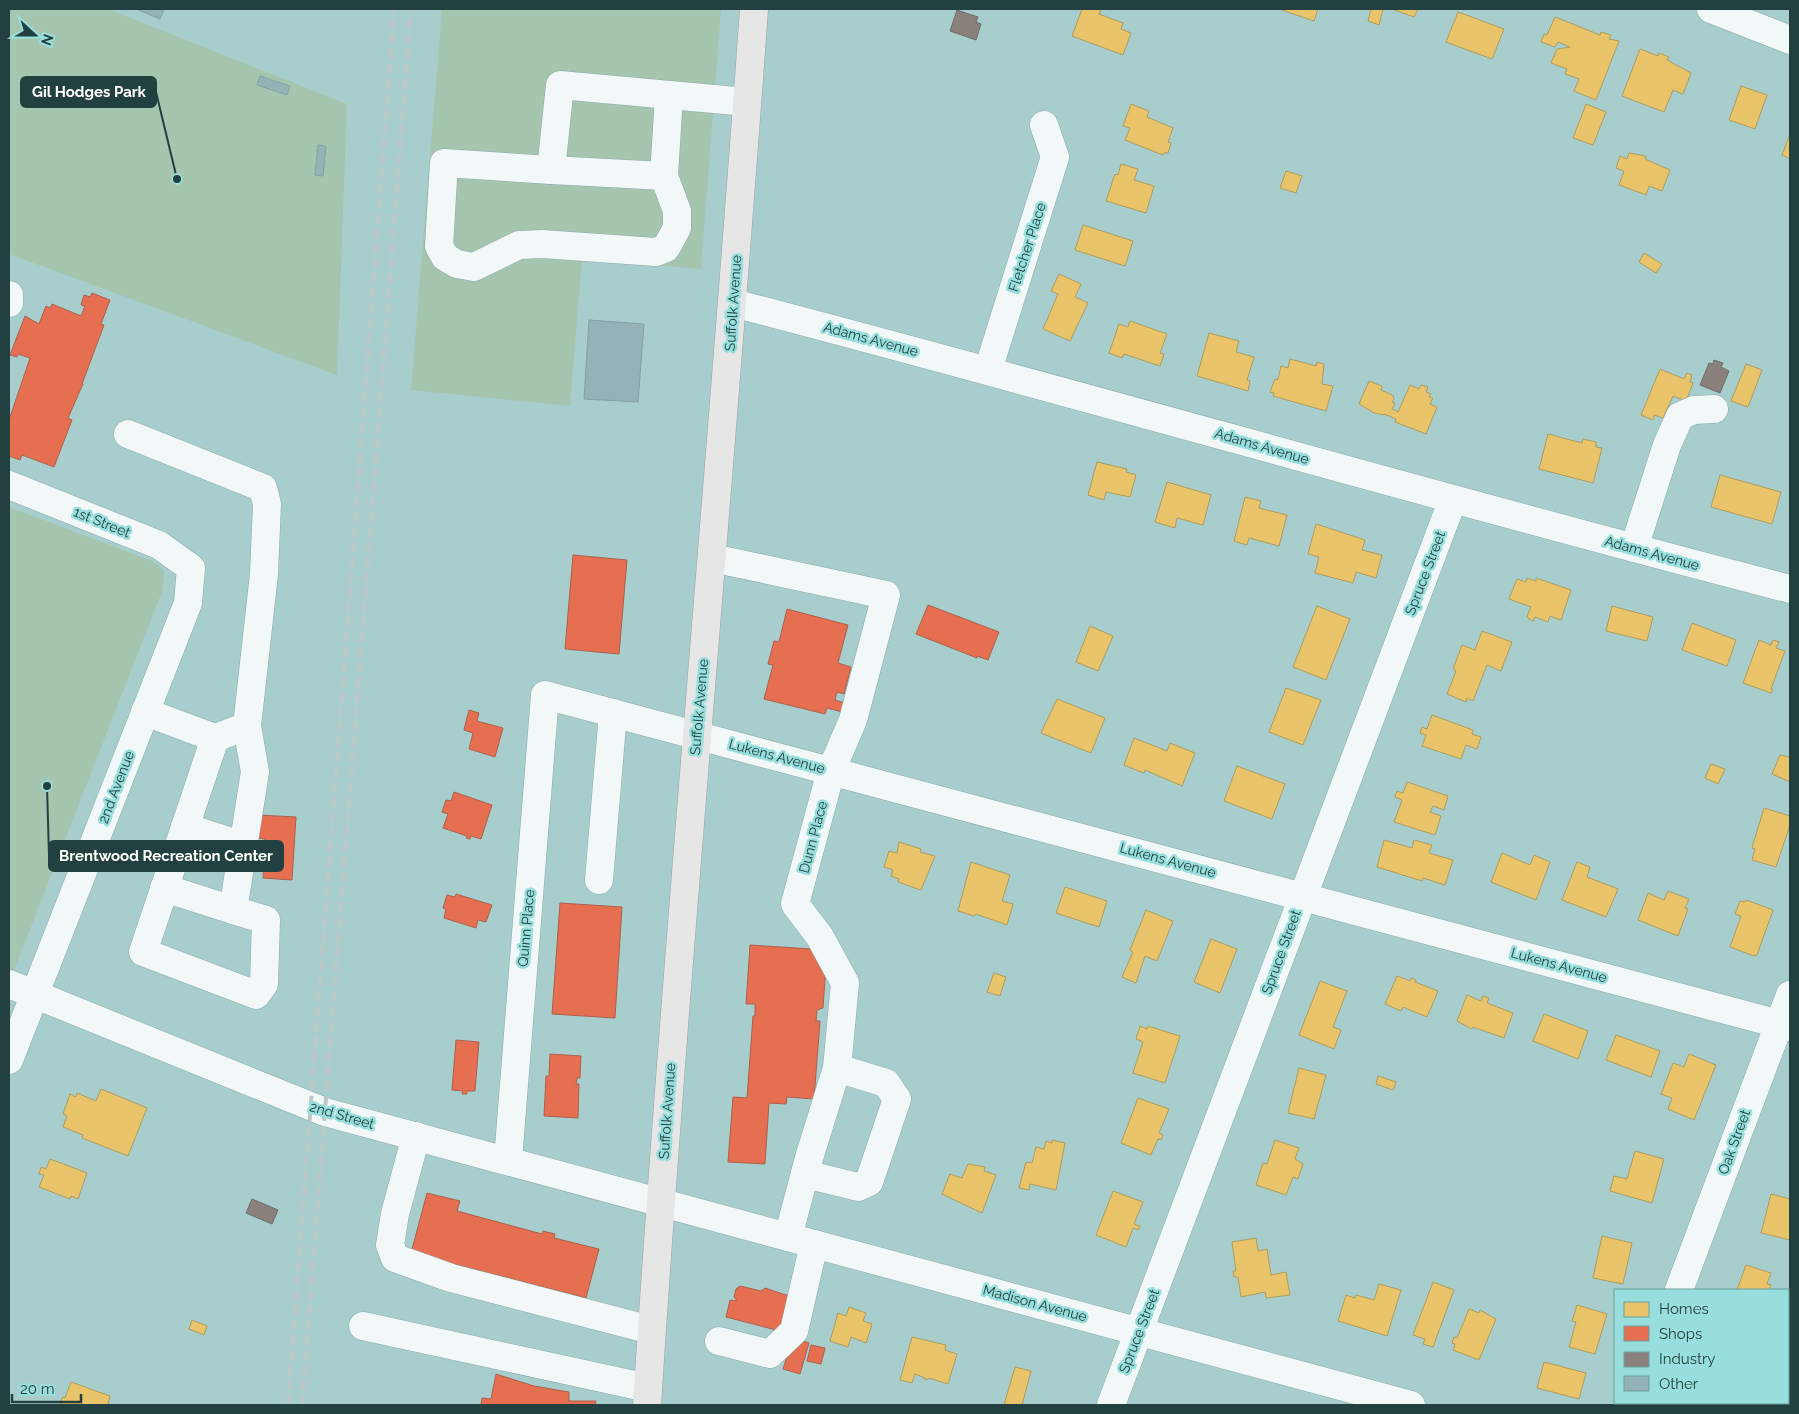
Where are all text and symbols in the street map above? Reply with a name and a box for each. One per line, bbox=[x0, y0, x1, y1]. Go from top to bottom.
north arrow bbox=[10, 10, 60, 60]
text: N bbox=[38, 32, 57, 48]
callout: Gil Hodges Park bbox=[21, 77, 156, 107]
text: Gil Hodges Park bbox=[32, 83, 147, 101]
street label: Fletcher Place bbox=[1005, 200, 1049, 294]
street label: Suffolk Avenue bbox=[722, 254, 744, 352]
street label: Adams Avenue bbox=[822, 319, 920, 359]
street label: Adams Avenue bbox=[1213, 425, 1311, 467]
street label: 1st Street bbox=[71, 503, 133, 541]
street label: Spruce Street bbox=[1402, 528, 1448, 617]
street label: Adams Avenue bbox=[1603, 533, 1701, 573]
street label: Suffolk Avenue bbox=[687, 658, 711, 756]
street label: Lukens Avenue bbox=[727, 735, 827, 777]
street label: 2nd Avenue bbox=[95, 748, 137, 826]
street label: Dunn Place bbox=[796, 799, 830, 875]
street label: Lukens Avenue bbox=[1118, 839, 1218, 881]
callout: Brentwood Recreation Center bbox=[49, 841, 283, 871]
text: Brentwood Recreation Center bbox=[59, 847, 273, 865]
street label: Quinn Place bbox=[515, 889, 537, 967]
street label: Spruce Street bbox=[1258, 907, 1304, 996]
street label: Lukens Avenue bbox=[1509, 944, 1609, 986]
street label: Suffolk Avenue bbox=[656, 1062, 678, 1160]
street label: 2nd Street bbox=[308, 1098, 376, 1132]
street label: Oak Street bbox=[1715, 1107, 1753, 1177]
street label: Madison Avenue bbox=[981, 1281, 1089, 1325]
street label: Spruce Street bbox=[1116, 1286, 1162, 1375]
legend bbox=[1614, 1289, 1789, 1404]
text: Homes bbox=[1659, 1300, 1709, 1318]
text: Shops bbox=[1659, 1325, 1702, 1343]
text: Industry bbox=[1659, 1350, 1715, 1368]
scale bar bbox=[12, 1372, 81, 1404]
text: Other bbox=[1659, 1375, 1699, 1393]
text: 20 m bbox=[20, 1380, 55, 1398]

